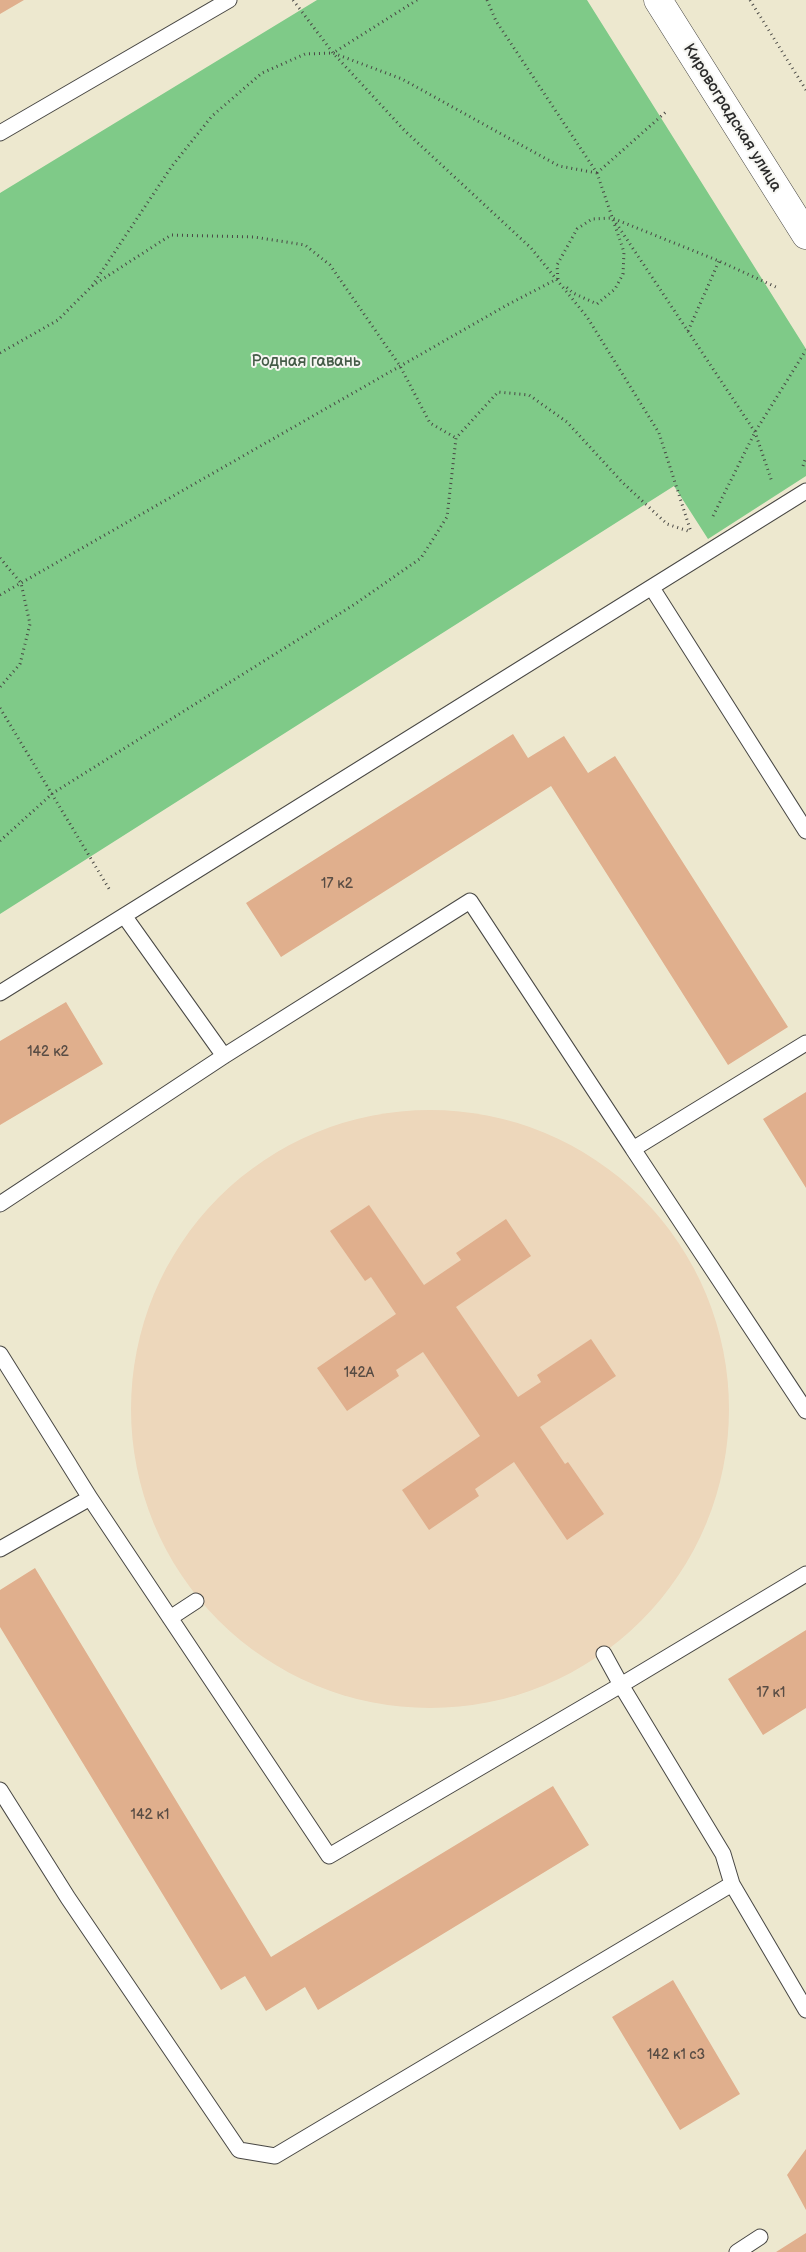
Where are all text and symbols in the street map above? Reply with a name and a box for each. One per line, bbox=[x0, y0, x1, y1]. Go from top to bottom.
street label: Кировоградская улица bbox=[679, 40, 785, 196]
park label: Родная гавань bbox=[251, 352, 361, 372]
house number: 17 к2 bbox=[321, 876, 353, 892]
house number: 142 к2 bbox=[27, 1044, 69, 1060]
house number: 142А bbox=[344, 1365, 374, 1381]
house number: 17 к1 bbox=[757, 1685, 785, 1701]
house number: 142 к1 bbox=[131, 1807, 169, 1823]
house number: 142 к1 с3 bbox=[647, 2047, 705, 2063]

